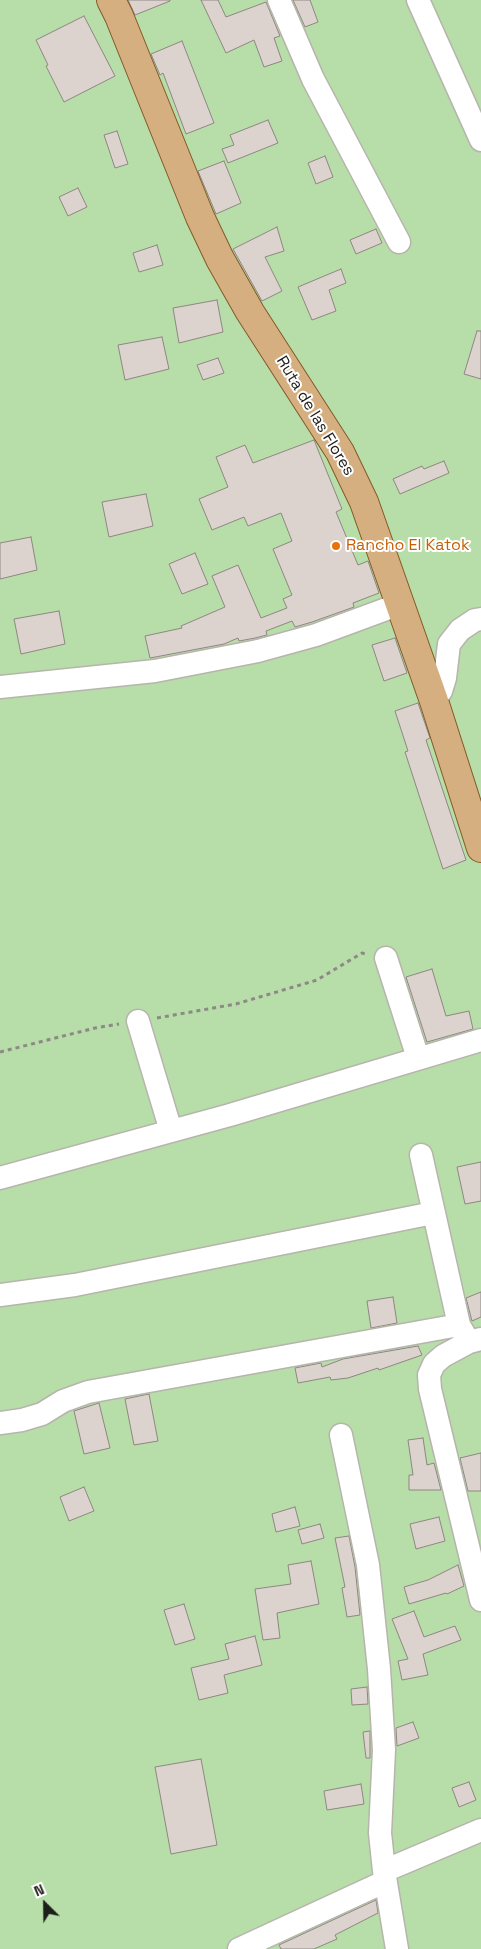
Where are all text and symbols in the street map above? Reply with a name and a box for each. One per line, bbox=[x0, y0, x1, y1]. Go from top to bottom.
street label: Ruta de las Flores bbox=[272, 353, 358, 479]
place label: Rancho El Katok bbox=[346, 536, 470, 556]
marker: Rancho El Katok bbox=[330, 540, 342, 552]
north arrow bbox=[20, 1879, 70, 1929]
text: N bbox=[31, 1880, 47, 1900]

